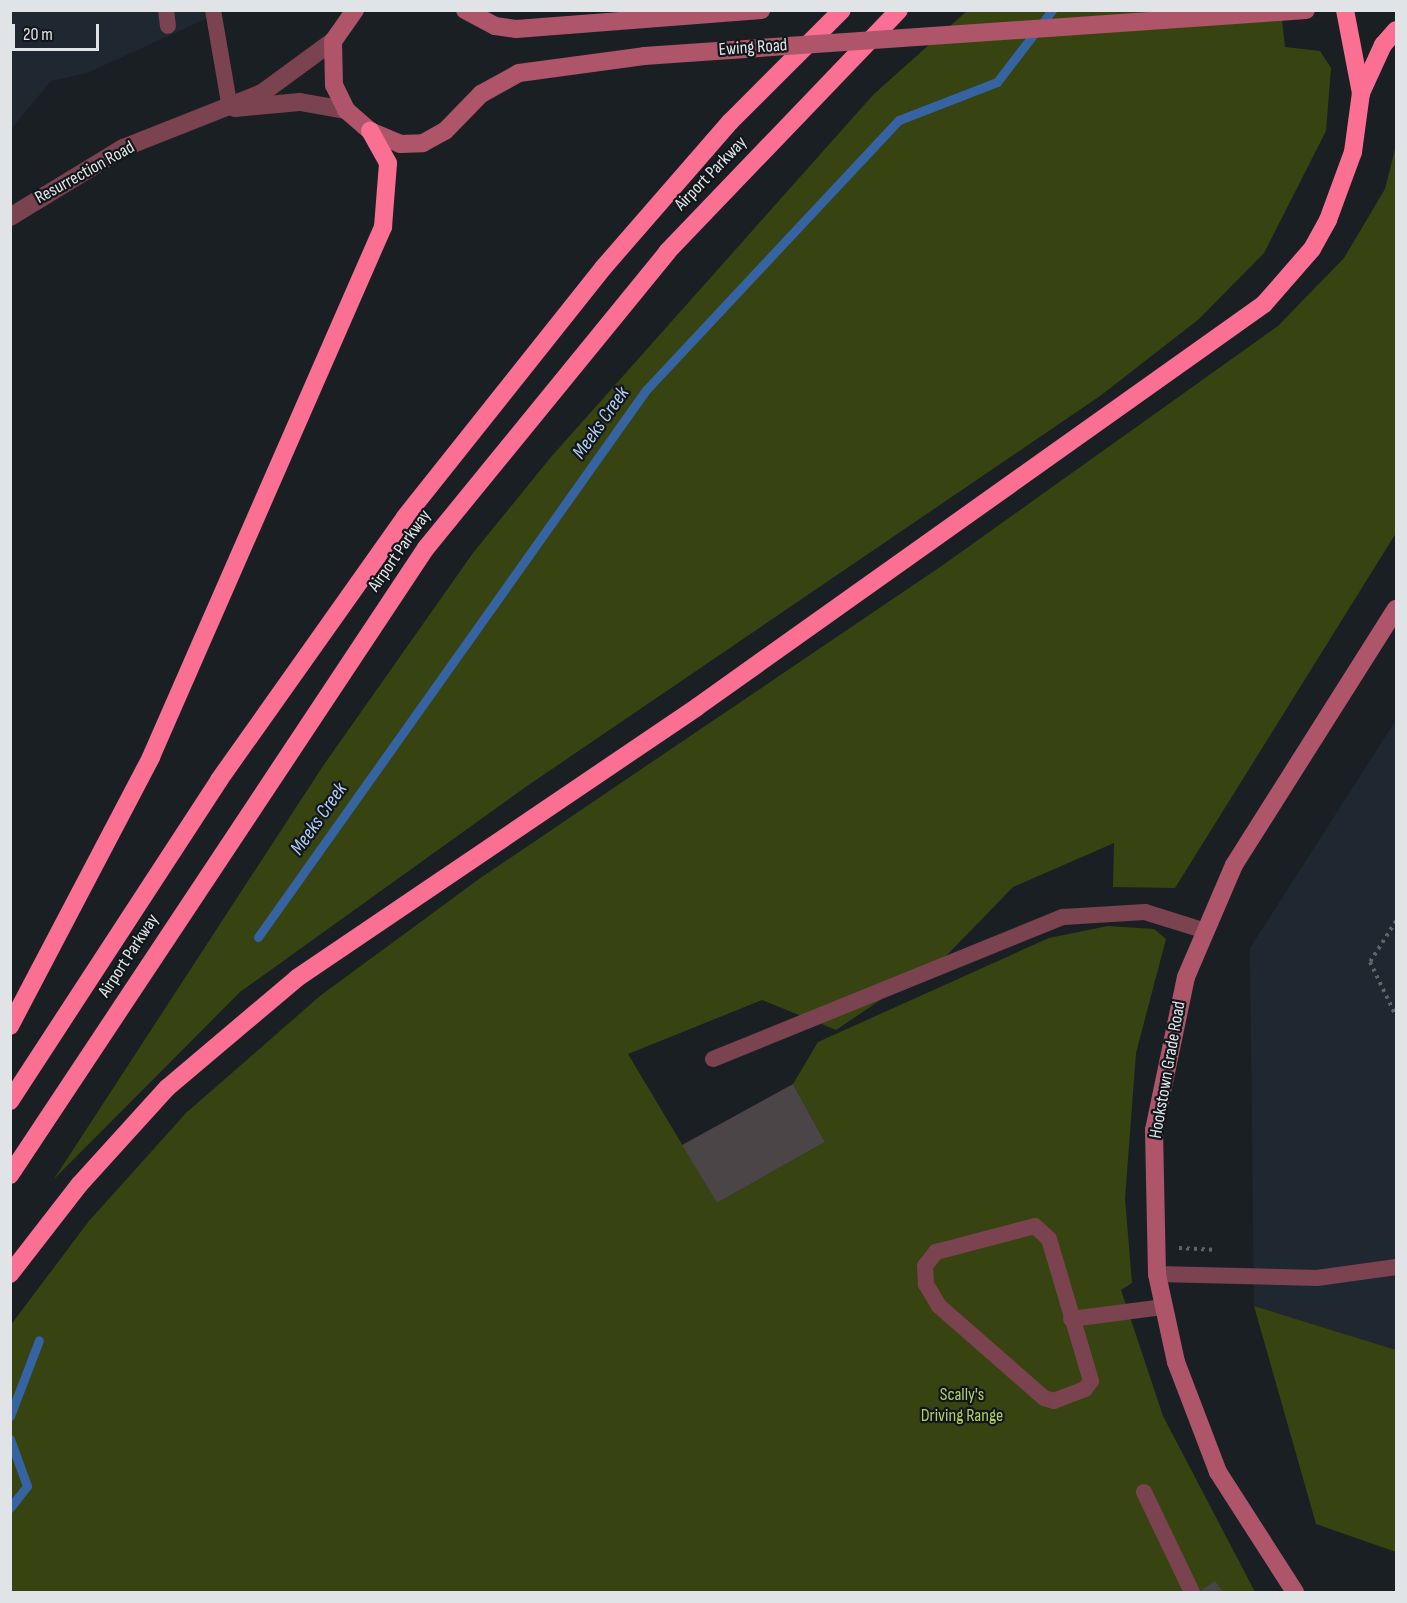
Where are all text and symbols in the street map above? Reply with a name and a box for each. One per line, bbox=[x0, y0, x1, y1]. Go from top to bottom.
scale bar bbox=[15, 12, 102, 50]
text: 20 m bbox=[23, 24, 53, 45]
street label: Ewing Road bbox=[718, 35, 788, 61]
street label: Airport Parkway bbox=[670, 132, 752, 216]
street label: Resurrection Road bbox=[31, 137, 139, 209]
water label: Meeks Creek bbox=[567, 382, 635, 464]
street label: Airport Parkway bbox=[364, 506, 436, 596]
water label: Meeks Creek bbox=[285, 778, 353, 860]
street label: Airport Parkway bbox=[94, 910, 164, 1002]
street label: Hookstown Grade Road bbox=[1145, 1000, 1191, 1140]
park label: Scally's Driving Range bbox=[921, 1385, 1003, 1428]

